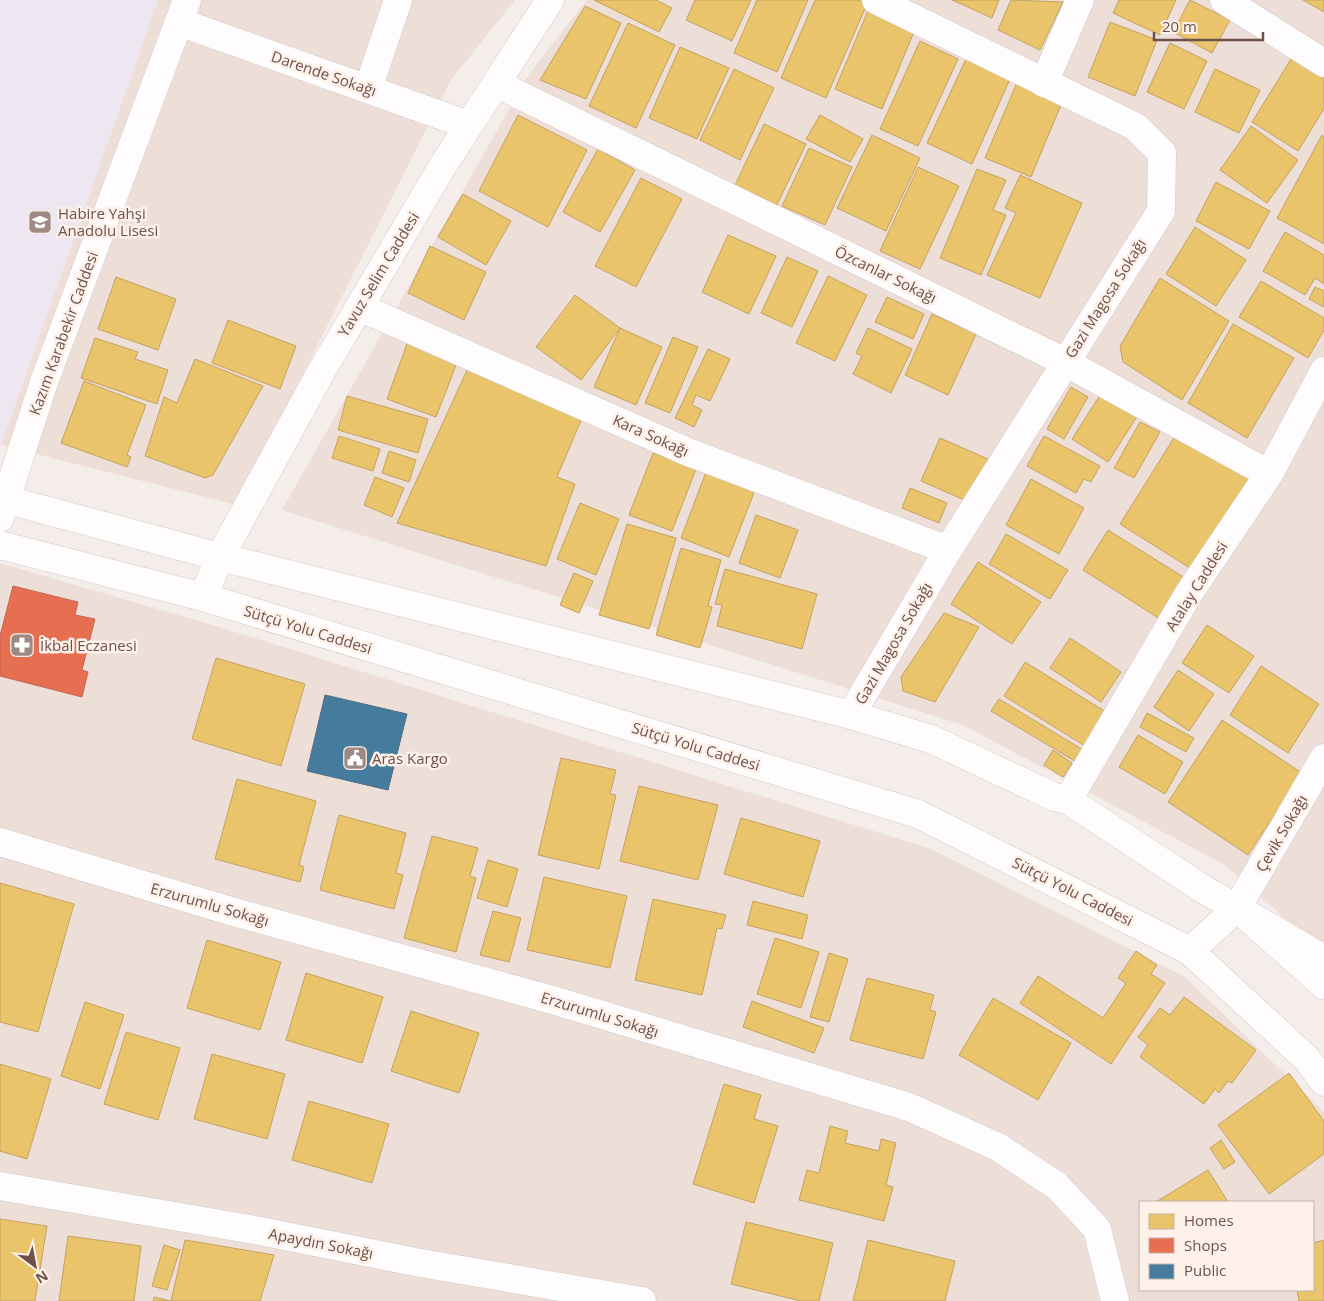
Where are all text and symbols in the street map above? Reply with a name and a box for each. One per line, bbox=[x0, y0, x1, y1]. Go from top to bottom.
scale bar bbox=[1154, 10, 1263, 42]
text: 20 m bbox=[1162, 16, 1197, 36]
street label: Darende Sokağı bbox=[269, 46, 379, 100]
place label: Habire Yahşi Anadolu Lisesi bbox=[58, 203, 158, 240]
street label: Yavuz Selim Caddesi bbox=[333, 208, 423, 340]
school or university icon: Habire Yahşi Anadolu Lisesi bbox=[27, 209, 53, 235]
street label: Gazi Magosa Sokağı bbox=[1060, 234, 1150, 362]
street label: Özcanlar Sokağı bbox=[832, 241, 940, 307]
street label: Kazım Karabekir Caddesi bbox=[24, 248, 102, 418]
street label: Kara Sokağı bbox=[610, 409, 692, 461]
street label: Atalay Caddesi bbox=[1160, 537, 1232, 635]
street label: Gazi Magosa Sokağı bbox=[850, 578, 936, 708]
street label: Sütçü Yolu Caddesi bbox=[242, 600, 374, 658]
pharmacy icon: İkbal Eczanesi bbox=[9, 632, 35, 658]
place label: İkbal Eczanesi bbox=[40, 635, 137, 655]
street label: Sütçü Yolu Caddesi bbox=[630, 717, 762, 775]
public building icon: Aras Kargo bbox=[342, 745, 368, 771]
place label: Aras Kargo bbox=[372, 748, 448, 768]
street label: Çevik Sokağı bbox=[1251, 791, 1311, 875]
street label: Sütçü Yolu Caddesi bbox=[1009, 852, 1137, 930]
street label: Erzurumlu Sokağı bbox=[149, 878, 271, 930]
street label: Erzurumlu Sokağı bbox=[539, 987, 661, 1041]
legend bbox=[1139, 1201, 1314, 1291]
text: Homes bbox=[1184, 1210, 1234, 1230]
street label: Apaydın Sokağı bbox=[267, 1223, 375, 1263]
text: Shops bbox=[1184, 1235, 1227, 1255]
north arrow bbox=[10, 1241, 60, 1291]
text: Public bbox=[1184, 1260, 1226, 1280]
text: N bbox=[32, 1266, 52, 1289]

